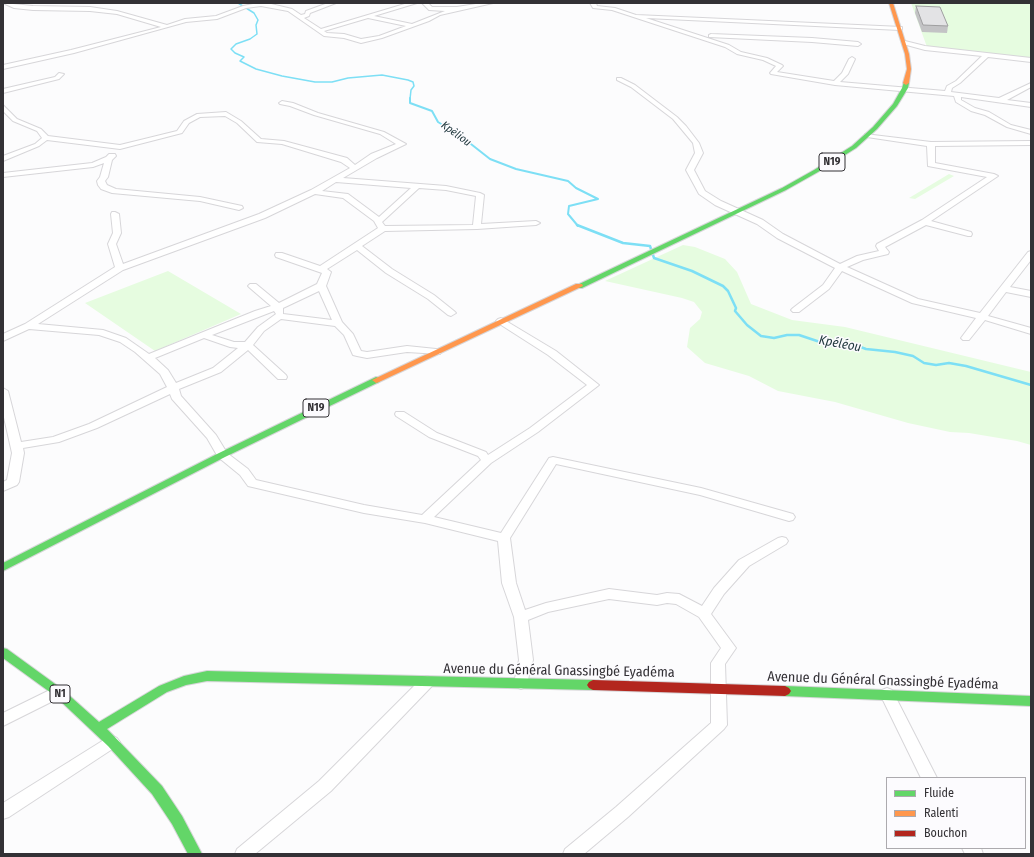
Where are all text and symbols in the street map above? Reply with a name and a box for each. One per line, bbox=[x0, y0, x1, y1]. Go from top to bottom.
water label: Kpèliou bbox=[438, 119, 474, 149]
road number: N19 bbox=[819, 153, 845, 171]
water label: Kpéléou bbox=[818, 333, 862, 355]
road number: N19 bbox=[303, 399, 329, 417]
street label: Avenue du Général Gnassingbé Eyadéma bbox=[443, 661, 675, 681]
street label: Avenue du Général Gnassingbé Eyadéma bbox=[767, 669, 999, 693]
road number: N1 bbox=[50, 685, 70, 703]
legend bbox=[886, 777, 1026, 849]
text: Fluide bbox=[924, 786, 954, 800]
text: Ralenti bbox=[924, 806, 959, 820]
text: Bouchon bbox=[924, 826, 967, 840]

